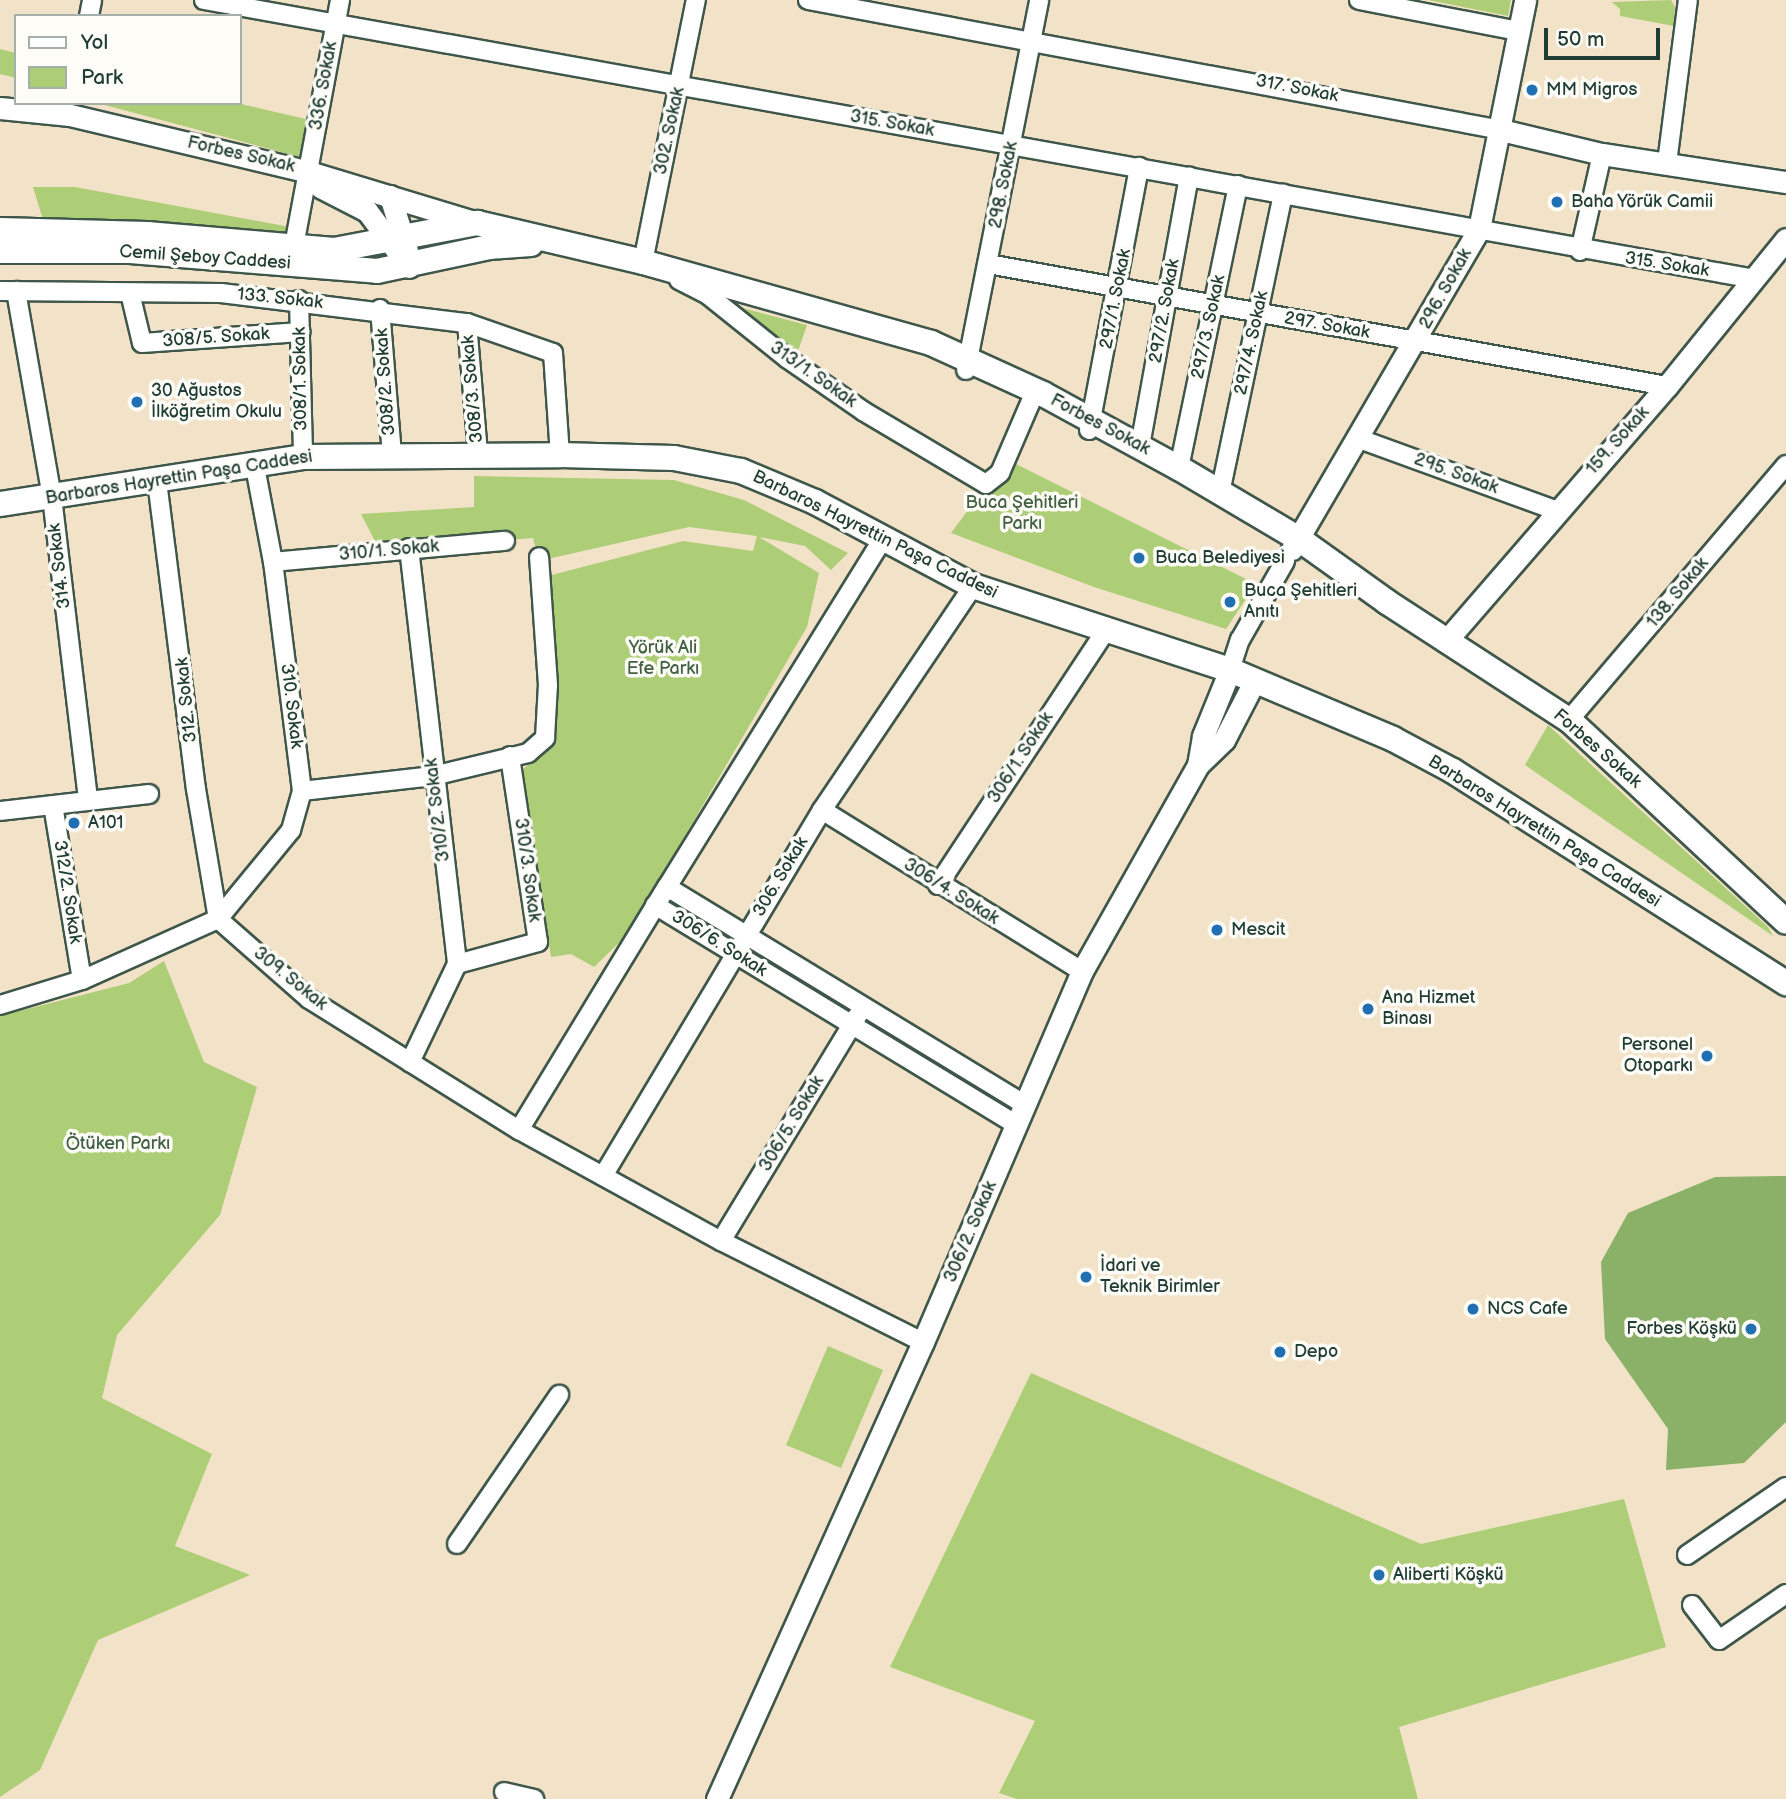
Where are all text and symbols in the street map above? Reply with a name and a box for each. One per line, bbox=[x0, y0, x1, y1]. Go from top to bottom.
legend bbox=[14, 14, 242, 105]
scale bar bbox=[1548, 14, 1664, 58]
text: 50 m bbox=[1557, 27, 1604, 52]
text: Yol bbox=[81, 30, 108, 55]
street label: 336. Sokak bbox=[306, 40, 342, 132]
text: Park bbox=[81, 65, 123, 90]
street label: 317. Sokak bbox=[1254, 70, 1340, 108]
place label: MM Migros bbox=[1546, 79, 1637, 101]
marker: MM Migros bbox=[1524, 82, 1540, 98]
street label: 302. Sokak bbox=[650, 85, 690, 177]
street label: 315. Sokak bbox=[848, 106, 936, 142]
street label: Forbes Sokak bbox=[185, 132, 297, 178]
street label: 298. Sokak bbox=[985, 139, 1023, 231]
place label: Baha Yörük Camii bbox=[1571, 191, 1714, 213]
marker: Baha Yörük Camii bbox=[1549, 194, 1565, 210]
street label: Cemil Şeboy Caddesi bbox=[118, 241, 292, 275]
street label: 296. Sokak bbox=[1415, 245, 1477, 333]
street label: 297/1. Sokak bbox=[1096, 247, 1136, 351]
street label: 315. Sokak bbox=[1623, 248, 1711, 282]
street label: 297/2. Sokak bbox=[1145, 257, 1185, 365]
street label: 297/3. Sokak bbox=[1187, 273, 1231, 381]
street label: 133. Sokak bbox=[236, 284, 324, 314]
street label: 297/4. Sokak bbox=[1230, 289, 1274, 397]
street label: 297. Sokak bbox=[1282, 308, 1372, 344]
street label: 308/5. Sokak bbox=[162, 323, 270, 353]
street label: 308/1. Sokak bbox=[289, 327, 313, 431]
street label: 308/2. Sokak bbox=[371, 327, 401, 437]
street label: 308/3. Sokak bbox=[458, 334, 488, 444]
street label: 313/1. Sokak bbox=[765, 337, 861, 413]
place label: 30 Ağustos İlköğretim Okulu bbox=[151, 381, 282, 424]
street label: Forbes Sokak bbox=[1046, 390, 1154, 460]
marker: 30 Ağustos İlköğretim Okulu bbox=[129, 394, 145, 410]
street label: 159. Sokak bbox=[1582, 402, 1654, 480]
street label: Barbaros Hayrettin Paşa Caddesi bbox=[44, 446, 314, 510]
street label: 295. Sokak bbox=[1411, 449, 1501, 499]
street label: Barbaros Hayrettin Paşa Caddesi bbox=[749, 466, 1001, 604]
park label: Buca Şehitleri Parkı bbox=[965, 493, 1079, 536]
street label: 314. Sokak bbox=[44, 522, 76, 610]
street label: 310/1. Sokak bbox=[338, 536, 440, 566]
place label: Buca Belediyesi bbox=[1155, 547, 1285, 569]
marker: Buca Belediyesi bbox=[1129, 548, 1149, 568]
street label: 138. Sokak bbox=[1642, 553, 1714, 633]
place label: Buca Şehitleri Anıtı bbox=[1244, 581, 1358, 624]
marker: Buca Şehitleri Anıtı bbox=[1222, 594, 1238, 610]
park label: Yörük Ali Efe Parkı bbox=[627, 638, 699, 680]
street label: 312. Sokak bbox=[172, 656, 202, 744]
street label: 310. Sokak bbox=[275, 662, 307, 750]
street label: Forbes Sokak bbox=[1548, 705, 1646, 793]
street label: 306/1. Sokak bbox=[983, 708, 1059, 808]
street label: Barbaros Hayrettin Paşa Caddesi bbox=[1424, 751, 1664, 913]
street label: 310/2. Sokak bbox=[421, 757, 455, 863]
place label: A101 bbox=[88, 812, 124, 834]
marker: A101 bbox=[66, 815, 82, 831]
street label: 310/3. Sokak bbox=[509, 817, 545, 923]
street label: 306. Sokak bbox=[749, 833, 813, 921]
street label: 312/2. Sokak bbox=[48, 839, 86, 945]
street label: 306/4. Sokak bbox=[899, 854, 1003, 930]
street label: 306/6. Sokak bbox=[667, 906, 771, 982]
place label: Mescit bbox=[1231, 919, 1285, 941]
marker: Mescit bbox=[1209, 922, 1225, 938]
street label: 309. Sokak bbox=[249, 943, 331, 1015]
place label: Ana Hizmet Binası bbox=[1382, 988, 1475, 1030]
marker: Ana Hizmet Binası bbox=[1360, 1001, 1376, 1017]
place label: Personel Otoparkı bbox=[1621, 1035, 1693, 1078]
marker: Personel Otoparkı bbox=[1699, 1048, 1715, 1064]
street label: 306/5. Sokak bbox=[755, 1072, 829, 1176]
park label: Ötüken Parkı bbox=[66, 1133, 170, 1155]
street label: 306/2. Sokak bbox=[940, 1178, 1002, 1286]
place label: İdari ve Teknik Birimler bbox=[1100, 1256, 1220, 1298]
marker: İdari ve Teknik Birimler bbox=[1078, 1269, 1094, 1285]
place label: NCS Cafe bbox=[1487, 1298, 1568, 1320]
marker: NCS Cafe bbox=[1465, 1301, 1481, 1317]
place label: Forbes Köşkü bbox=[1626, 1318, 1737, 1340]
marker: Forbes Köşkü bbox=[1743, 1321, 1759, 1337]
place label: Depo bbox=[1294, 1341, 1338, 1363]
marker: Depo bbox=[1272, 1344, 1288, 1360]
place label: Aliberti Köşkü bbox=[1393, 1564, 1504, 1586]
marker: Aliberti Köşkü bbox=[1371, 1567, 1387, 1583]

